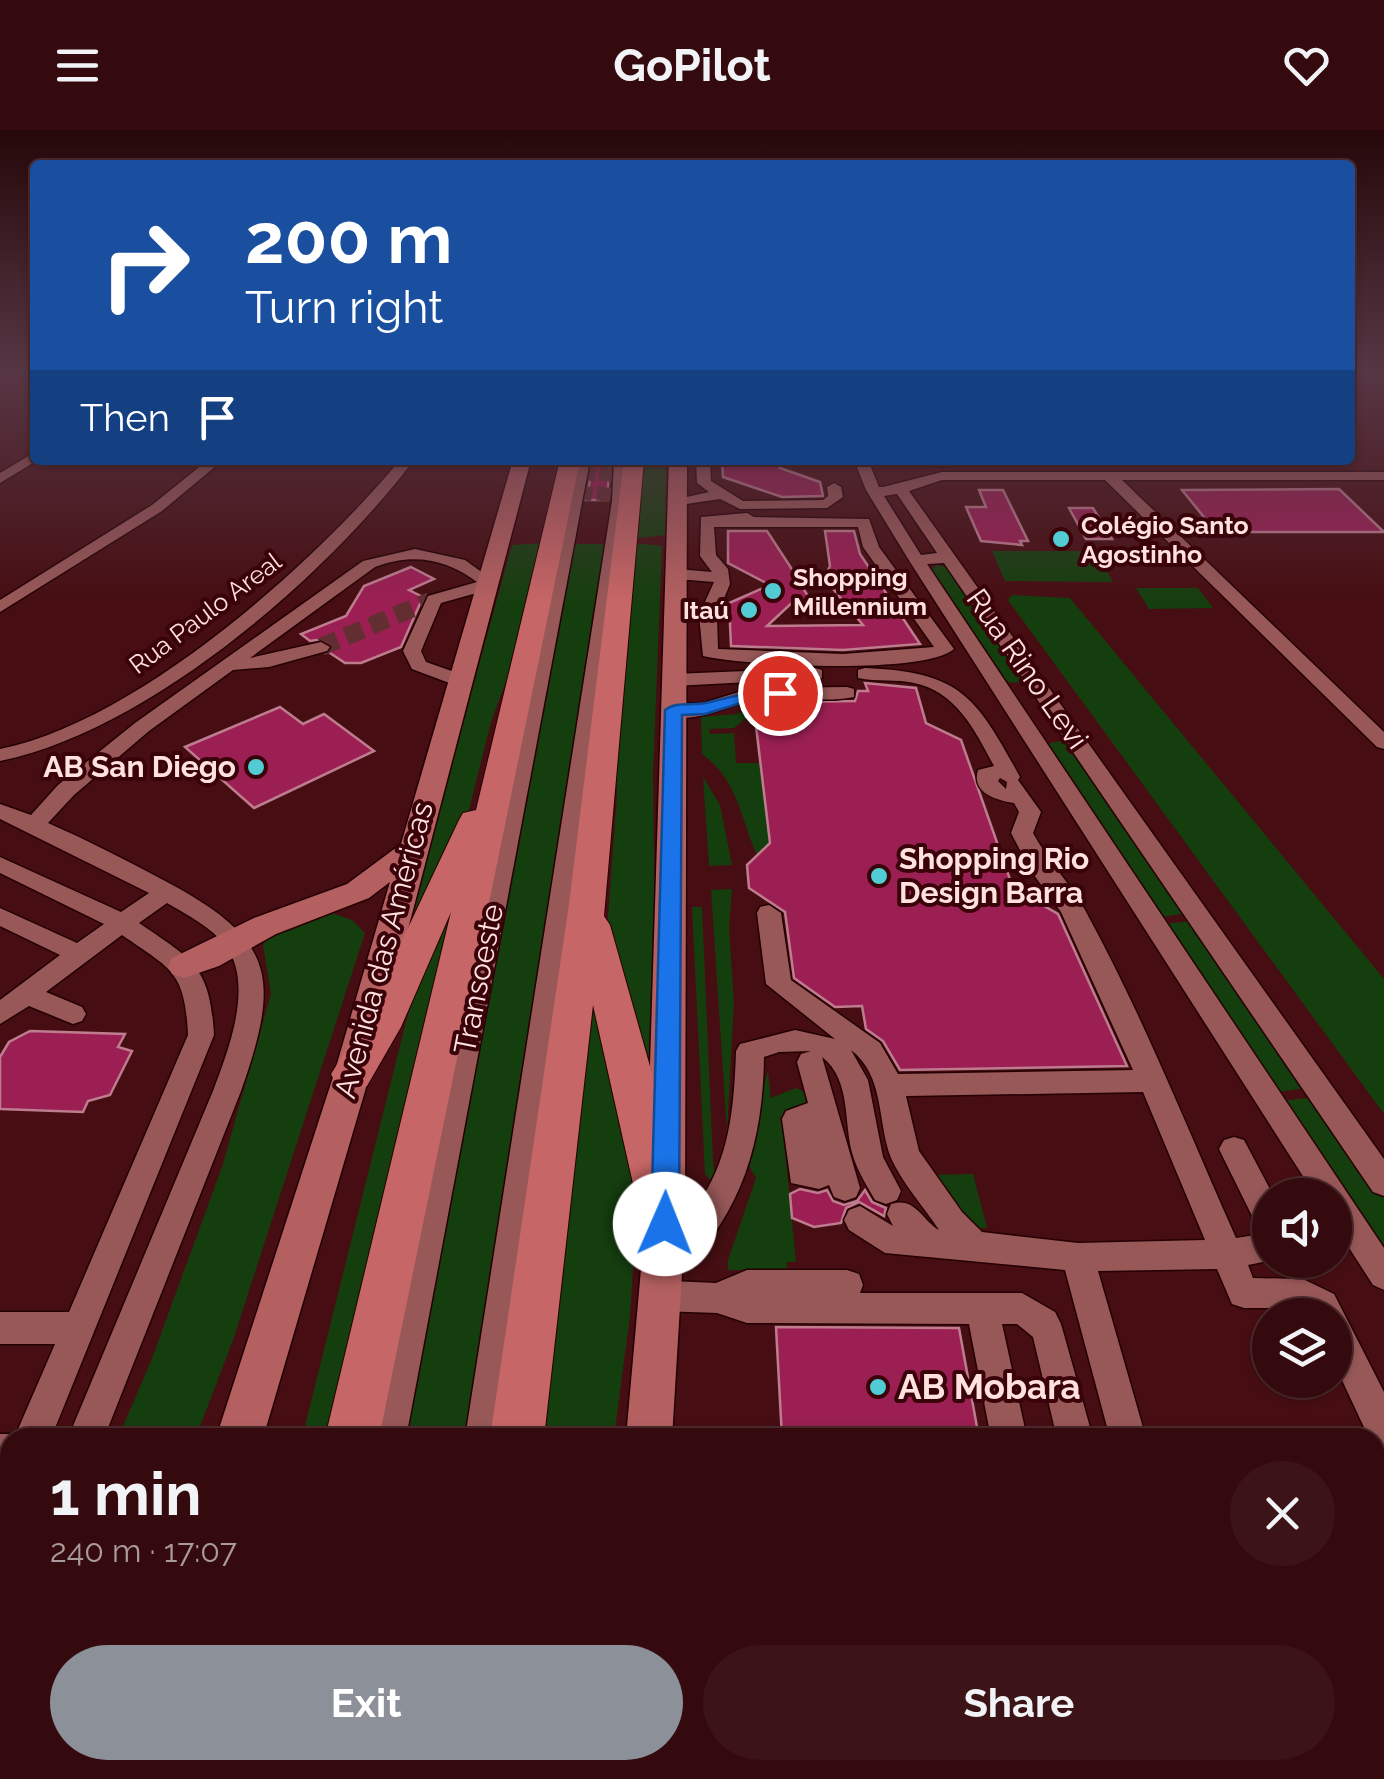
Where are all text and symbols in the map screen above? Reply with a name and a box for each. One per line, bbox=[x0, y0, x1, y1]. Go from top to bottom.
icon: menu bbox=[50, 38, 105, 93]
icon: heart bbox=[1279, 38, 1334, 93]
text: GoPilot bbox=[613, 39, 771, 92]
text: 200 m bbox=[245, 197, 452, 279]
icon: right bbox=[80, 200, 210, 330]
text: Turn right bbox=[245, 281, 443, 334]
icon: arrive bbox=[190, 390, 245, 445]
text: Then bbox=[80, 395, 170, 440]
place label: Colégio Santo Agostinho bbox=[1081, 510, 1249, 569]
marker: Colégio Santo Agostinho bbox=[1050, 528, 1072, 550]
street label: Rua Paulo Areal bbox=[123, 546, 287, 680]
place label: Shopping Millennium bbox=[793, 562, 927, 621]
marker: Shopping Millennium bbox=[762, 580, 784, 602]
street label: Rua Rino Levi bbox=[959, 582, 1095, 755]
place label: Itaú bbox=[683, 595, 729, 625]
marker: Itaú bbox=[738, 599, 760, 621]
pin bbox=[738, 651, 823, 736]
icon: arrive bbox=[753, 666, 808, 721]
place label: AB San Diego bbox=[43, 749, 236, 784]
marker: AB San Diego bbox=[245, 756, 267, 778]
street label: Avenida das Américas bbox=[327, 798, 440, 1102]
place label: Shopping Rio Design Barra bbox=[899, 841, 1089, 910]
marker: Shopping Rio Design Barra bbox=[868, 865, 890, 887]
street label: Transoeste bbox=[447, 901, 510, 1057]
position arrow bbox=[613, 1172, 717, 1276]
map controls bbox=[1252, 1178, 1352, 1398]
button: sound bbox=[1252, 1178, 1352, 1278]
button: layers bbox=[1252, 1298, 1352, 1398]
place label: AB Mobara bbox=[898, 1366, 1081, 1407]
marker: AB Mobara bbox=[867, 1376, 889, 1398]
text: 1 min bbox=[50, 1459, 201, 1529]
button: close bbox=[1230, 1461, 1335, 1566]
text: 240 m · 17:07 bbox=[50, 1532, 237, 1569]
button: Exit bbox=[50, 1645, 683, 1760]
button: Share bbox=[703, 1645, 1335, 1760]

